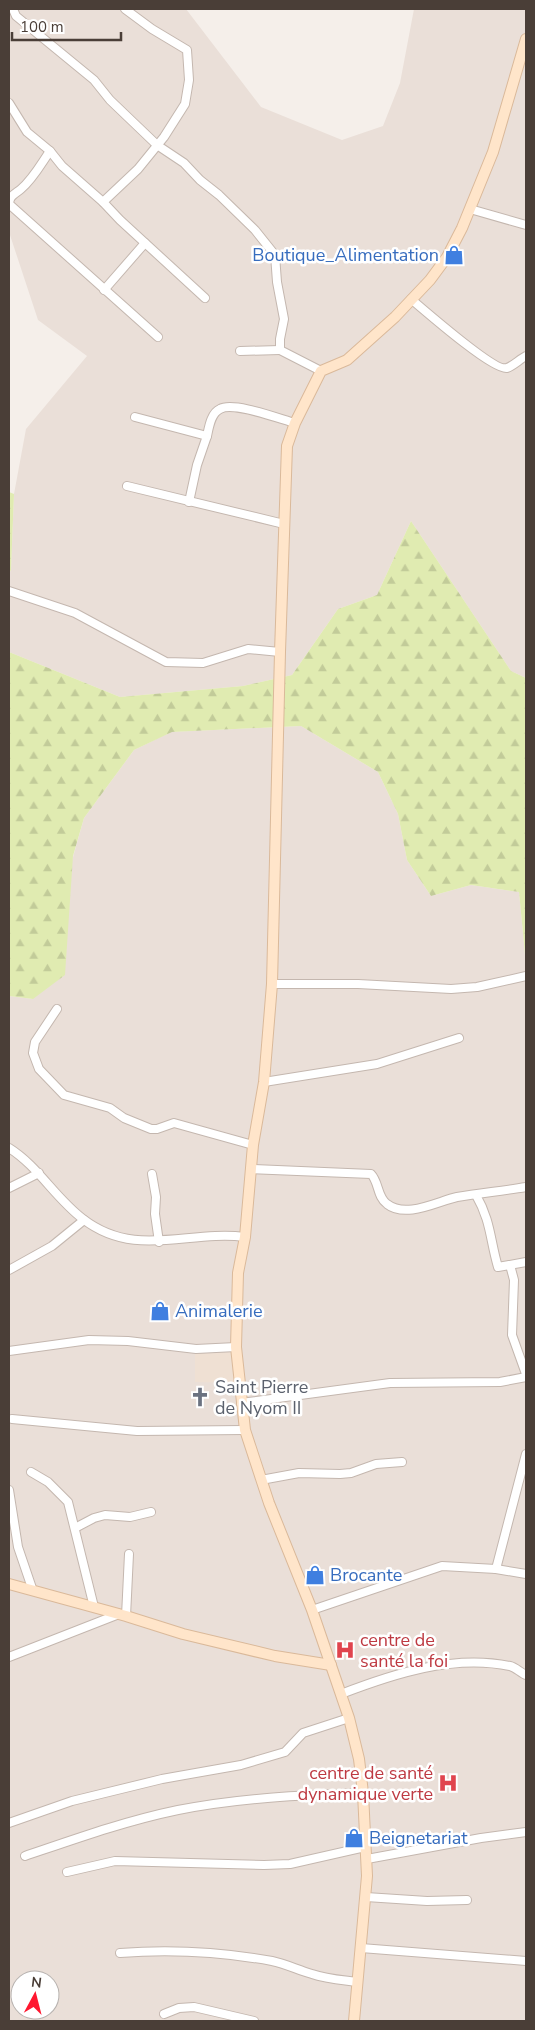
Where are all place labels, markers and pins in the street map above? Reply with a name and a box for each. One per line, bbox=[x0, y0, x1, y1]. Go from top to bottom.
place label: Boutique_Alimentation bbox=[252, 243, 439, 267]
shop icon: Boutique_Alimentation bbox=[443, 244, 465, 266]
place label: Animalerie bbox=[175, 1299, 262, 1323]
shop icon: Animalerie bbox=[149, 1300, 171, 1322]
place label: Saint Pierre de Nyom II bbox=[215, 1375, 308, 1420]
church icon: Saint Pierre de Nyom II bbox=[189, 1386, 211, 1408]
place label: Brocante bbox=[330, 1563, 402, 1587]
shop icon: Brocante bbox=[304, 1564, 326, 1586]
place label: centre de santé la foi bbox=[360, 1628, 448, 1673]
hospital icon: centre de santé la foi bbox=[334, 1639, 356, 1661]
place label: centre de santé dynamique verte bbox=[298, 1761, 433, 1806]
hospital icon: centre de santé dynamique verte bbox=[437, 1772, 459, 1794]
place label: Beignetariat bbox=[369, 1826, 468, 1850]
shop icon: Beignetariat bbox=[343, 1827, 365, 1849]

